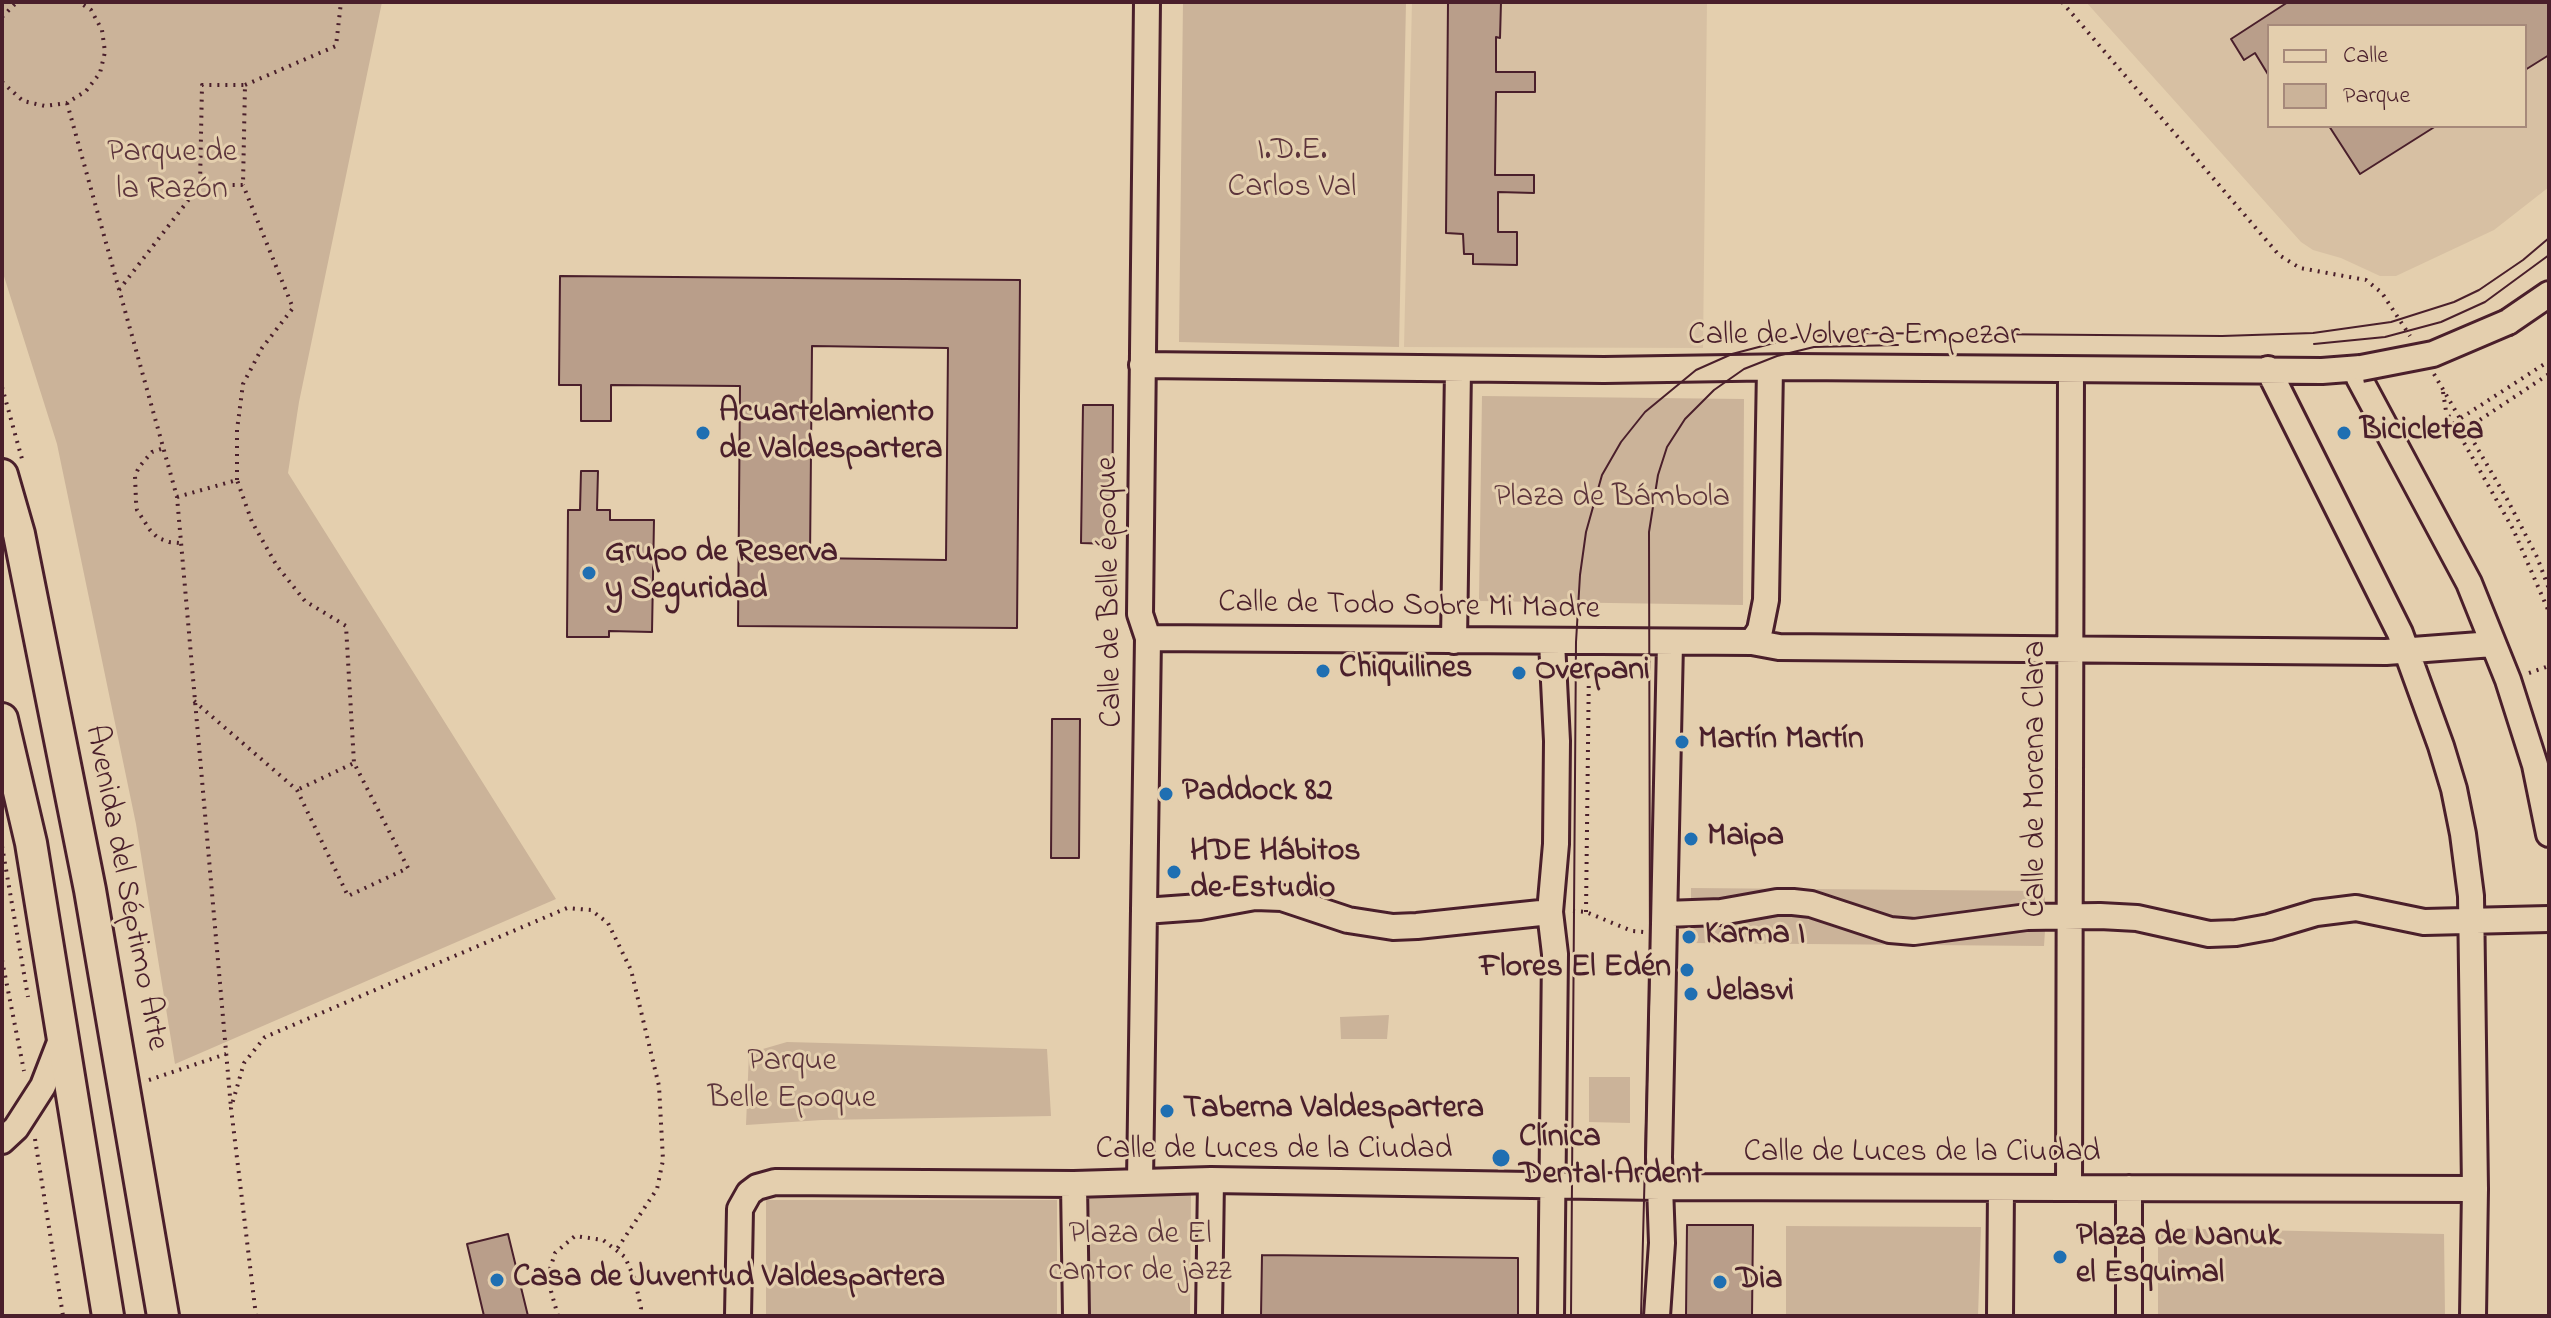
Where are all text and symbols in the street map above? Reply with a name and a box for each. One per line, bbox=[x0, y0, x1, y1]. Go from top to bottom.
legend bbox=[2267, 24, 2527, 128]
text: Calle bbox=[2343, 39, 2388, 74]
text: Parque bbox=[2343, 79, 2410, 114]
park label: I.D.E. Carlos Val bbox=[1228, 134, 1356, 209]
park label: Parque de la Razón bbox=[107, 136, 237, 211]
street label: Calle de Volver a Empezar bbox=[1688, 319, 2020, 357]
place label: Acuartelamiento de Valdespartera bbox=[719, 396, 943, 471]
place label: Bicicletea bbox=[2360, 414, 2484, 452]
marker: Acuartelamiento de Valdespartera bbox=[694, 424, 712, 442]
marker: Bicicletea bbox=[2335, 424, 2353, 442]
street label: Calle de Belle époque bbox=[1090, 456, 1134, 728]
park label: Plaza de Bámbola bbox=[1494, 481, 1730, 519]
place label: Grupo de Reserva y Seguridad bbox=[605, 536, 838, 611]
marker: Grupo de Reserva y Seguridad bbox=[580, 564, 598, 582]
street label: Calle de Todo Sobre Mi Madre bbox=[1218, 585, 1600, 631]
street label: Calle de Morena Clara bbox=[2019, 640, 2057, 918]
place label: Chiquilines bbox=[1339, 652, 1472, 690]
place label: Overpani bbox=[1535, 654, 1650, 692]
marker: Chiquilines bbox=[1314, 662, 1332, 680]
marker: Overpani bbox=[1510, 664, 1528, 682]
street label: Avenida del Séptimo Arte bbox=[74, 722, 174, 1054]
place label: Martín Martín bbox=[1698, 723, 1864, 761]
marker: Martín Martín bbox=[1673, 733, 1691, 751]
place label: Paddock 82 bbox=[1182, 775, 1333, 813]
marker: Paddock 82 bbox=[1157, 785, 1175, 803]
place label: Maipa bbox=[1707, 820, 1784, 858]
marker: Maipa bbox=[1682, 830, 1700, 848]
place label: HDE Hábitos de Estudio bbox=[1190, 835, 1361, 910]
marker: HDE Hábitos de Estudio bbox=[1165, 863, 1183, 881]
place label: Karma I bbox=[1705, 918, 1805, 956]
marker: Karma I bbox=[1680, 928, 1698, 946]
place label: Flores El Edén bbox=[1479, 951, 1671, 989]
marker: Flores El Edén bbox=[1678, 961, 1696, 979]
place label: Jelasvi bbox=[1707, 975, 1794, 1013]
marker: Jelasvi bbox=[1682, 985, 1700, 1003]
park label: Parque Belle Epoque bbox=[708, 1045, 876, 1120]
place label: Taberna Valdespartera bbox=[1183, 1092, 1484, 1130]
marker: Taberna Valdespartera bbox=[1158, 1102, 1176, 1120]
place label: Clínica Dental Ardent bbox=[1519, 1121, 1702, 1196]
street label: Calle de Luces de la Ciudad bbox=[1096, 1133, 1452, 1171]
street label: Calle de Luces de la Ciudad bbox=[1744, 1136, 2100, 1174]
marker: Clínica Dental Ardent bbox=[1490, 1147, 1512, 1169]
park label: Plaza de El cantor de jazz bbox=[1048, 1218, 1232, 1293]
place label: Plaza de Nanuk el Esquimal bbox=[2076, 1220, 2281, 1295]
marker: Plaza de Nanuk el Esquimal bbox=[2051, 1248, 2069, 1266]
place label: Casa de Juventud Valdespartera bbox=[513, 1261, 945, 1299]
place label: Dia bbox=[1736, 1263, 1783, 1301]
marker: Casa de Juventud Valdespartera bbox=[488, 1271, 506, 1289]
marker: Dia bbox=[1711, 1273, 1729, 1291]

